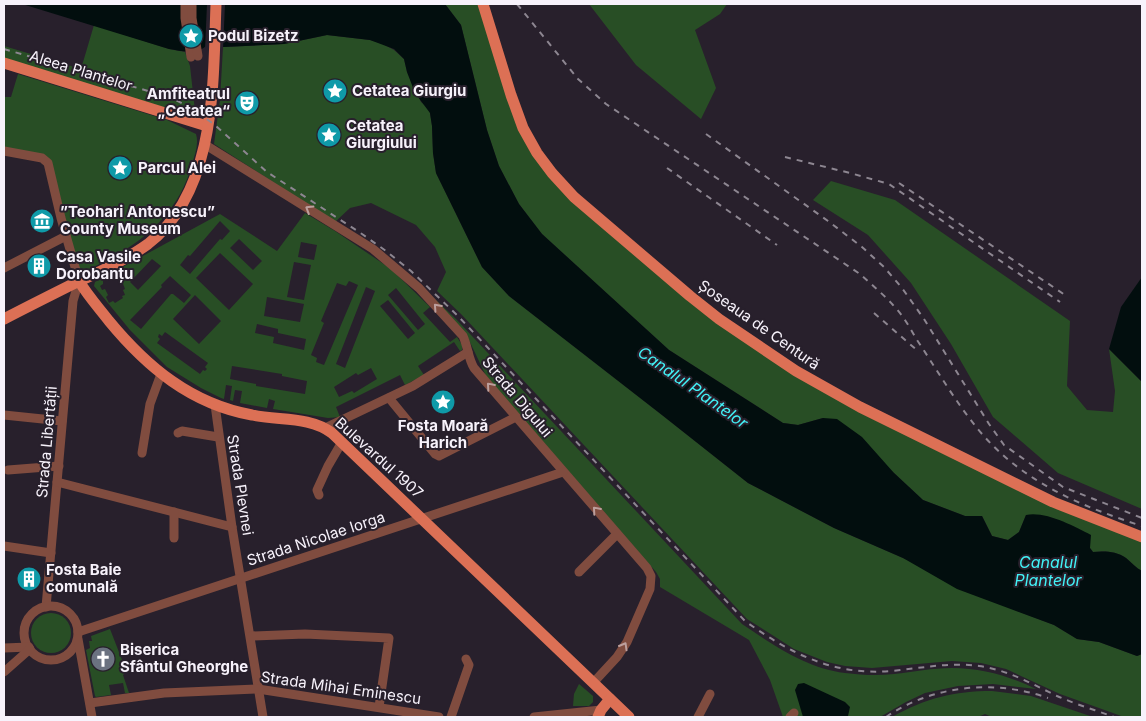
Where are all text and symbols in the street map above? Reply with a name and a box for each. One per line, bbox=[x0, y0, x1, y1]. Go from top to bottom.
place icon: Podul Bizetz bbox=[178, 23, 204, 49]
place label: Podul Bizetz bbox=[208, 26, 299, 45]
street label: Aleea Plantelor bbox=[27, 46, 135, 95]
place icon: Cetatea Giurgiu bbox=[322, 78, 348, 104]
place label: Cetatea Giurgiu bbox=[352, 81, 466, 100]
place label: Amfiteatrul „Cetatea“ bbox=[147, 84, 230, 120]
theatre icon: Amfiteatrul „Cetatea“ bbox=[234, 90, 260, 116]
place label: Cetatea Giurgiului bbox=[346, 116, 417, 152]
place icon: Cetatea Giurgiului bbox=[316, 122, 342, 148]
place icon: Parcul Alei bbox=[107, 155, 133, 181]
place label: Parcul Alei bbox=[138, 158, 216, 177]
place label: ”Teohari Antonescu” County Museum bbox=[60, 202, 215, 238]
one-way arrow bbox=[305, 205, 314, 215]
museum icon: ”Teohari Antonescu” County Museum bbox=[29, 208, 55, 234]
place label: Casa Vasile Dorobanțu bbox=[56, 247, 141, 283]
building icon: Casa Vasile Dorobanțu bbox=[26, 253, 52, 279]
street label: Șoseaua de Centură bbox=[695, 276, 824, 374]
one-way arrow bbox=[434, 304, 443, 313]
water label: Canalul Plantelor bbox=[634, 342, 753, 433]
street label: Strada Digului bbox=[478, 353, 557, 441]
one-way arrow bbox=[486, 383, 495, 392]
street label: Strada Libertății bbox=[32, 385, 61, 499]
place icon: Fosta Moară Harich bbox=[430, 389, 456, 415]
street label: Bulevardul 1907 bbox=[331, 413, 427, 502]
place label: Fosta Moară Harich bbox=[398, 416, 488, 452]
street label: Strada Plevnei bbox=[223, 433, 258, 537]
one-way arrow bbox=[592, 506, 601, 515]
street label: Strada Nicolae Iorga bbox=[244, 507, 387, 570]
water label: Canalul Plantelor bbox=[1014, 552, 1083, 590]
place label: Fosta Baie comunală bbox=[46, 560, 121, 596]
building icon: Fosta Baie comunală bbox=[16, 566, 42, 592]
place label: Biserica Sfântul Gheorghe bbox=[120, 640, 248, 676]
one-way arrow bbox=[618, 642, 628, 651]
church icon: Biserica Sfântul Gheorghe bbox=[90, 646, 116, 672]
street label: Strada Mihai Eminescu bbox=[260, 667, 422, 708]

